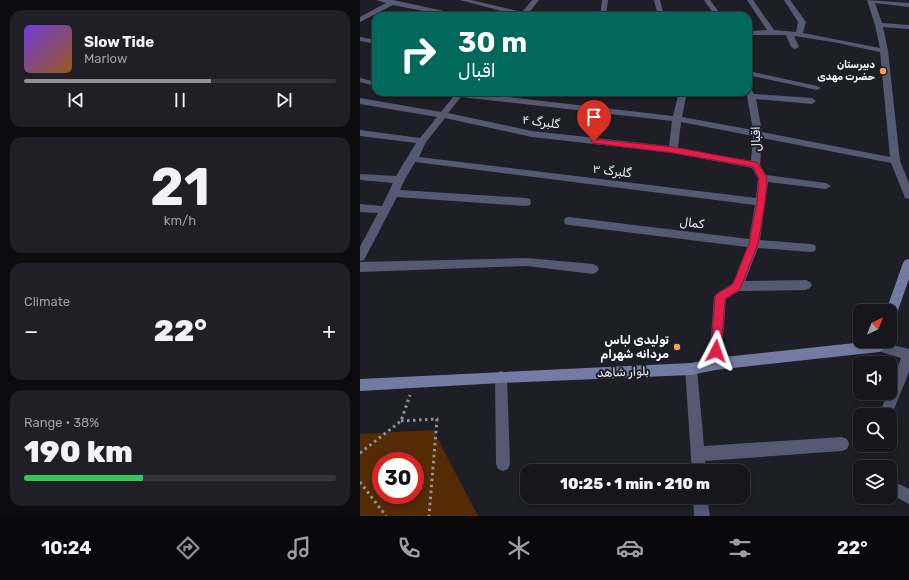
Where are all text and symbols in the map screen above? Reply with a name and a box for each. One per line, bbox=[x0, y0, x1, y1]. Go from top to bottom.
text: 30 m bbox=[458, 26, 527, 59]
icon: right bbox=[392, 28, 444, 80]
text: Slow Tide bbox=[84, 33, 154, 51]
text: Marlow bbox=[84, 51, 127, 66]
place label: دبیرستان حضرت مهدی bbox=[817, 59, 875, 83]
text: اقبال bbox=[458, 60, 496, 82]
marker: دبیرستان حضرت مهدی bbox=[878, 66, 888, 76]
icon: previous bbox=[65, 89, 87, 111]
icon: pause bbox=[169, 89, 191, 111]
icon: next bbox=[273, 89, 295, 111]
pin bbox=[577, 100, 611, 141]
icon: arrive bbox=[583, 106, 605, 128]
street label: گلبرگ ۴ bbox=[521, 112, 561, 133]
street label: اقبال bbox=[749, 126, 763, 152]
text: 21 bbox=[150, 156, 210, 218]
street label: گلبرگ ۳ bbox=[592, 162, 633, 181]
text: km/h bbox=[164, 213, 196, 228]
street label: کمال bbox=[679, 215, 706, 232]
text: Climate bbox=[24, 294, 70, 309]
north arrow bbox=[853, 304, 897, 348]
map controls bbox=[853, 304, 897, 504]
text: 22° bbox=[154, 313, 207, 349]
text: − bbox=[24, 318, 38, 345]
text: + bbox=[322, 318, 336, 345]
position arrow bbox=[695, 330, 737, 372]
place label: تولیدی لباس مردانه شهرام bbox=[600, 333, 670, 363]
marker: تولیدی لباس مردانه شهرام bbox=[672, 342, 682, 352]
button: sound bbox=[853, 356, 897, 400]
street label: بلوار شاهد bbox=[597, 364, 649, 381]
button: search bbox=[853, 408, 897, 452]
text: Range · 38% bbox=[24, 415, 99, 430]
text: 190 km bbox=[24, 434, 133, 470]
speed limit sign: 30 bbox=[372, 452, 424, 504]
button: layers bbox=[853, 460, 897, 504]
text: 10:25 · 1 min · 210 m bbox=[560, 475, 710, 493]
icon: directions bbox=[174, 534, 202, 562]
icon: music bbox=[285, 534, 313, 562]
icon: phone bbox=[395, 534, 423, 562]
icon: climate bbox=[505, 534, 533, 562]
icon: car bbox=[616, 534, 644, 562]
icon: filters bbox=[726, 534, 754, 562]
text: 10:24 bbox=[41, 537, 92, 559]
text: 22° bbox=[837, 537, 868, 559]

